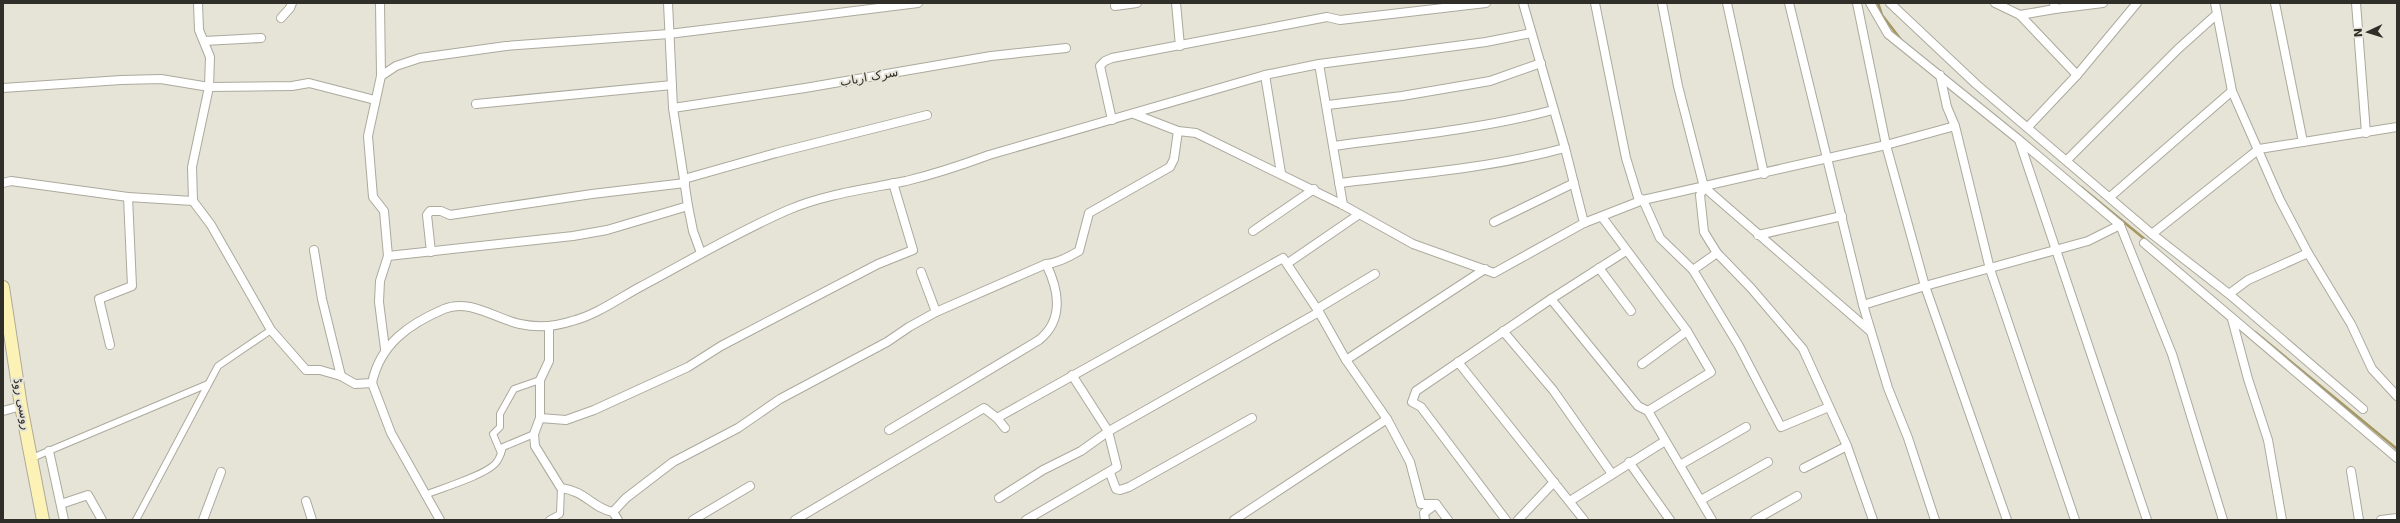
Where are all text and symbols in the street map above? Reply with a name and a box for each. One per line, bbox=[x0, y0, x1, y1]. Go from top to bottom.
north arrow bbox=[2348, 12, 2388, 52]
text: N bbox=[2352, 28, 2365, 38]
street label: سرک ارباب bbox=[839, 65, 899, 90]
street label: روسی روڈ bbox=[10, 377, 33, 431]

